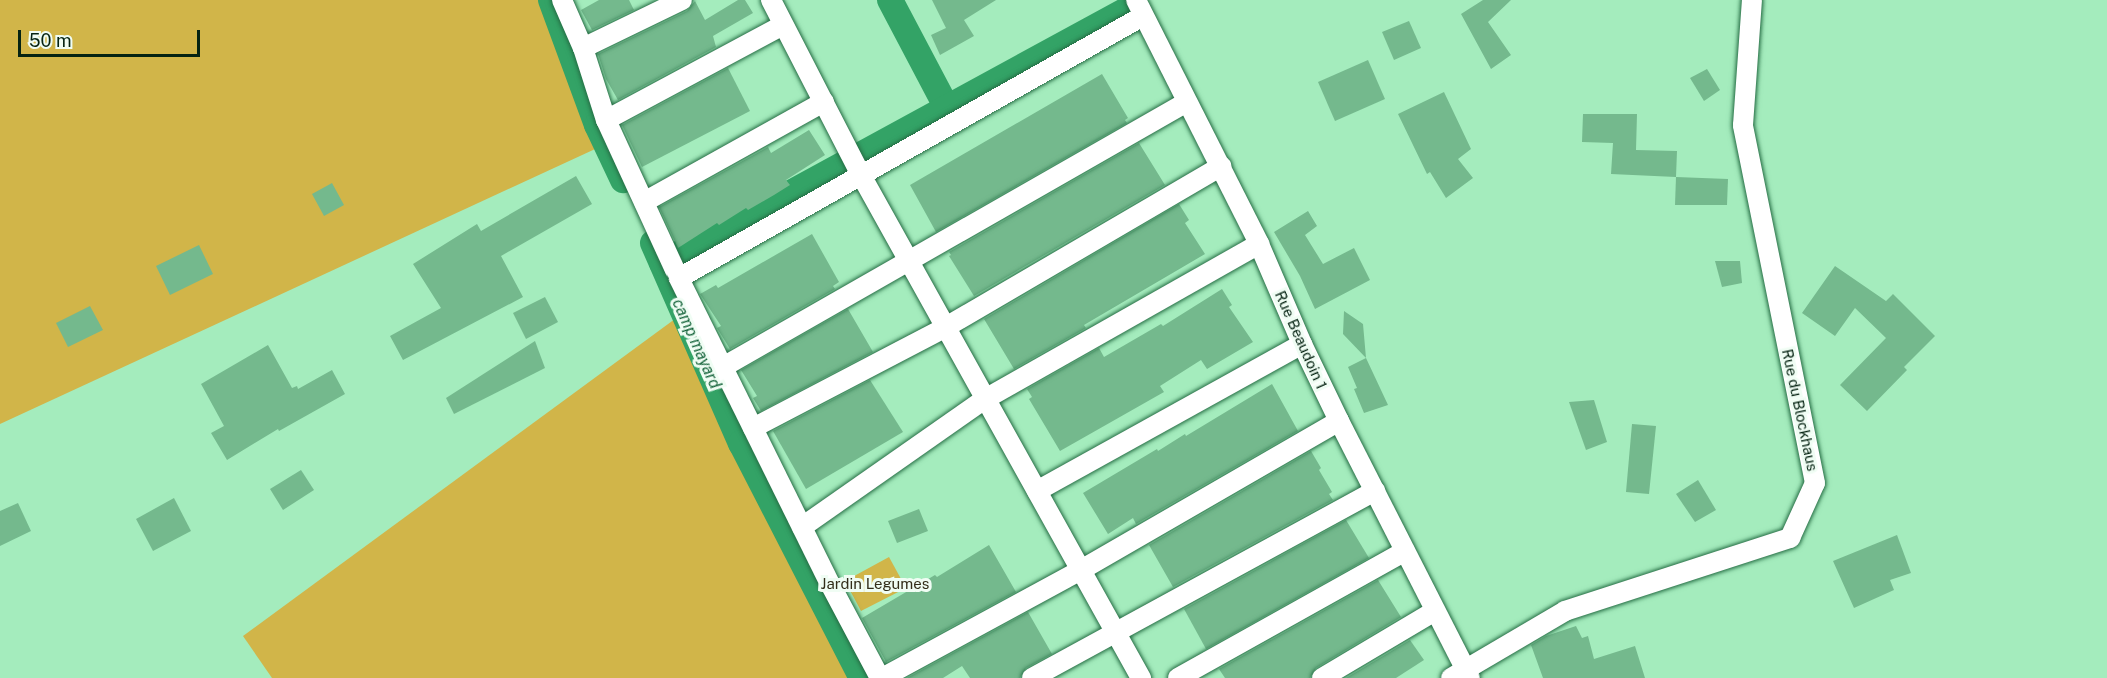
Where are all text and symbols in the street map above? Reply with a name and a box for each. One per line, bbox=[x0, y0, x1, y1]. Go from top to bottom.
scale bar bbox=[21, 18, 202, 56]
text: 50 m bbox=[29, 30, 72, 51]
street label: Rue Beaudoin 1 bbox=[1271, 288, 1331, 392]
water label: camp mayard bbox=[668, 296, 724, 392]
street label: Rue du Blockhaus bbox=[1778, 347, 1822, 473]
park label: Jardin Legumes bbox=[821, 575, 929, 593]

